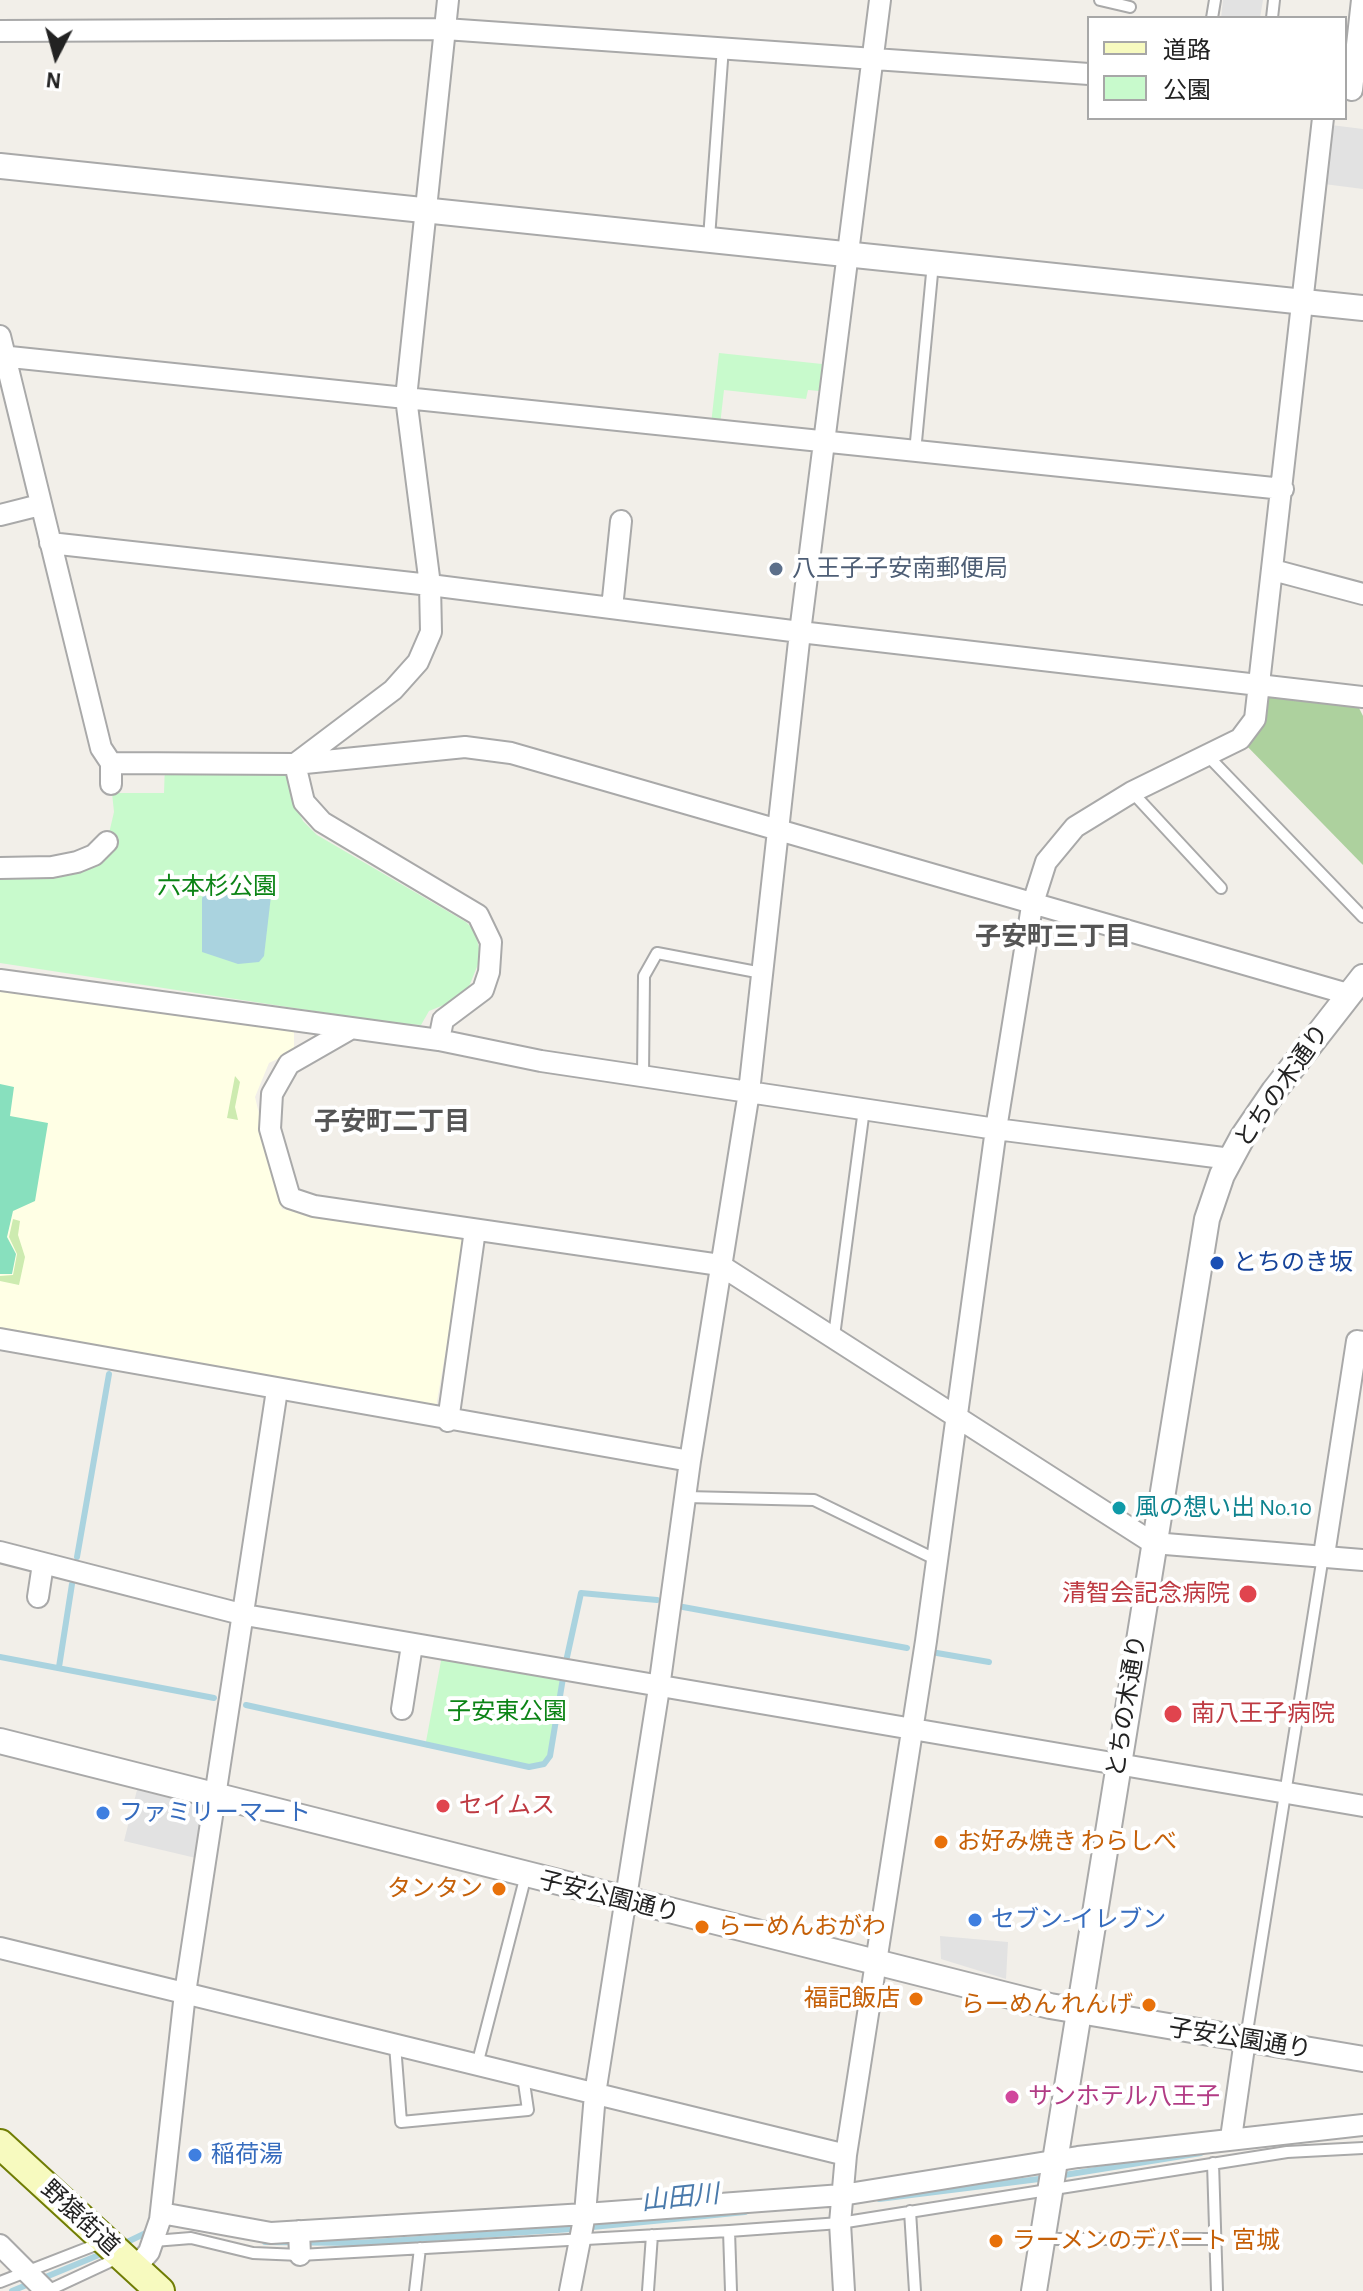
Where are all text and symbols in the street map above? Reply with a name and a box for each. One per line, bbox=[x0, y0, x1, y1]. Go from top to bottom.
north arrow bbox=[16, 16, 96, 96]
legend bbox=[1087, 16, 1347, 120]
text: 道路 bbox=[1163, 39, 1211, 63]
text: N bbox=[45, 68, 62, 92]
text: 公園 bbox=[1163, 79, 1211, 103]
place label: 八王子子安南郵便局 bbox=[792, 555, 1008, 583]
marker: 八王子子安南郵便局 bbox=[767, 560, 785, 578]
park label: 六本杉公園 bbox=[157, 873, 277, 901]
district label: 子安町三丁目 bbox=[975, 921, 1131, 953]
street label: とちの木通り bbox=[1229, 1019, 1335, 1153]
district label: 子安町二丁目 bbox=[314, 1106, 470, 1138]
place label: とちのき坂 bbox=[1233, 1249, 1353, 1277]
marker: とちのき坂 bbox=[1208, 1254, 1226, 1272]
place label: 風の想い出 No.10 bbox=[1135, 1494, 1312, 1522]
marker: 風の想い出 No.10 bbox=[1110, 1499, 1128, 1517]
place label: 清智会記念病院 bbox=[1062, 1580, 1230, 1608]
marker: 清智会記念病院 bbox=[1237, 1583, 1259, 1605]
street label: とちの木通り bbox=[1102, 1633, 1152, 1779]
park label: 子安東公園 bbox=[447, 1698, 567, 1726]
place label: 南八王子病院 bbox=[1191, 1700, 1335, 1728]
marker: 南八王子病院 bbox=[1162, 1703, 1184, 1725]
place label: セイムス bbox=[459, 1792, 555, 1820]
marker: セイムス bbox=[434, 1797, 452, 1815]
place label: ファミリーマート bbox=[119, 1799, 311, 1827]
marker: ファミリーマート bbox=[94, 1804, 112, 1822]
place label: お好み焼き わらしべ bbox=[957, 1828, 1177, 1856]
marker: お好み焼き わらしべ bbox=[932, 1833, 950, 1851]
street label: 子安公園通り bbox=[536, 1866, 682, 1928]
place label: タンタン bbox=[387, 1875, 483, 1903]
marker: タンタン bbox=[490, 1880, 508, 1898]
place label: セブン-イレブン bbox=[991, 1906, 1166, 1934]
marker: セブン-イレブン bbox=[966, 1911, 984, 1929]
place label: らーめんおがわ bbox=[718, 1913, 886, 1941]
marker: らーめんおがわ bbox=[693, 1918, 711, 1936]
place label: 福記飯店 bbox=[804, 1985, 900, 2013]
marker: 福記飯店 bbox=[907, 1990, 925, 2008]
place label: らーめん れんげ bbox=[961, 1991, 1133, 2019]
marker: らーめん れんげ bbox=[1140, 1996, 1158, 2014]
street label: 子安公園通り bbox=[1167, 2014, 1313, 2064]
place label: サンホテル八王子 bbox=[1028, 2083, 1220, 2111]
marker: サンホテル八王子 bbox=[1003, 2088, 1021, 2106]
place label: 稲荷湯 bbox=[211, 2141, 283, 2169]
marker: 稲荷湯 bbox=[186, 2146, 204, 2164]
street label: 野猿街道 bbox=[35, 2175, 125, 2261]
water label: 山田川 bbox=[640, 2178, 720, 2218]
place label: ラーメンのデパート 宮城 bbox=[1012, 2227, 1280, 2255]
marker: ラーメンのデパート 宮城 bbox=[987, 2232, 1005, 2250]

